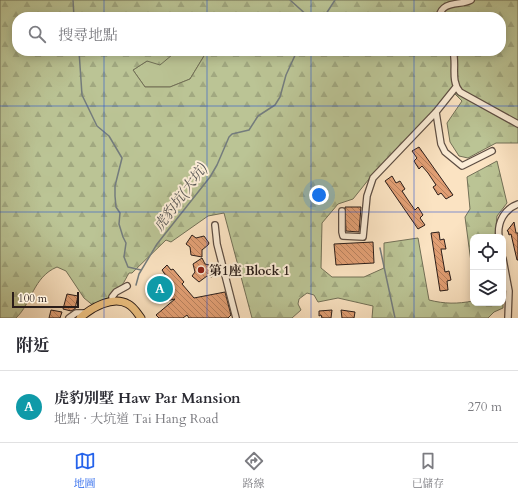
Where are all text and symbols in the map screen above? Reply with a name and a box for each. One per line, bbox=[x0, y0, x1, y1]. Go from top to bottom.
search box bbox=[12, 12, 506, 56]
icon: search bbox=[26, 23, 48, 45]
text: 搜尋地點 bbox=[58, 25, 118, 45]
water label: 虎豹坑(大坑) bbox=[149, 159, 212, 235]
your location bbox=[309, 185, 329, 205]
map controls bbox=[470, 234, 506, 306]
button: locate bbox=[470, 234, 506, 270]
place label: 第1座 Block 1 bbox=[209, 262, 290, 280]
marker: 第1座 Block 1 bbox=[196, 265, 206, 275]
button: layers bbox=[470, 270, 506, 306]
pin: A bbox=[147, 274, 173, 304]
scale bar bbox=[12, 290, 79, 309]
text: 100 m bbox=[18, 291, 47, 306]
text: 附近 bbox=[16, 334, 50, 357]
text: 虎豹別墅 Haw Par Mansion bbox=[54, 388, 241, 408]
text: A bbox=[24, 398, 34, 416]
text: 270 m bbox=[468, 398, 502, 416]
text: 地點 · 大坑道 Tai Hang Road bbox=[54, 410, 218, 428]
tab: 地圖 bbox=[74, 450, 96, 491]
tab: 路線 bbox=[243, 450, 265, 491]
tab: 已儲存 bbox=[412, 450, 445, 491]

